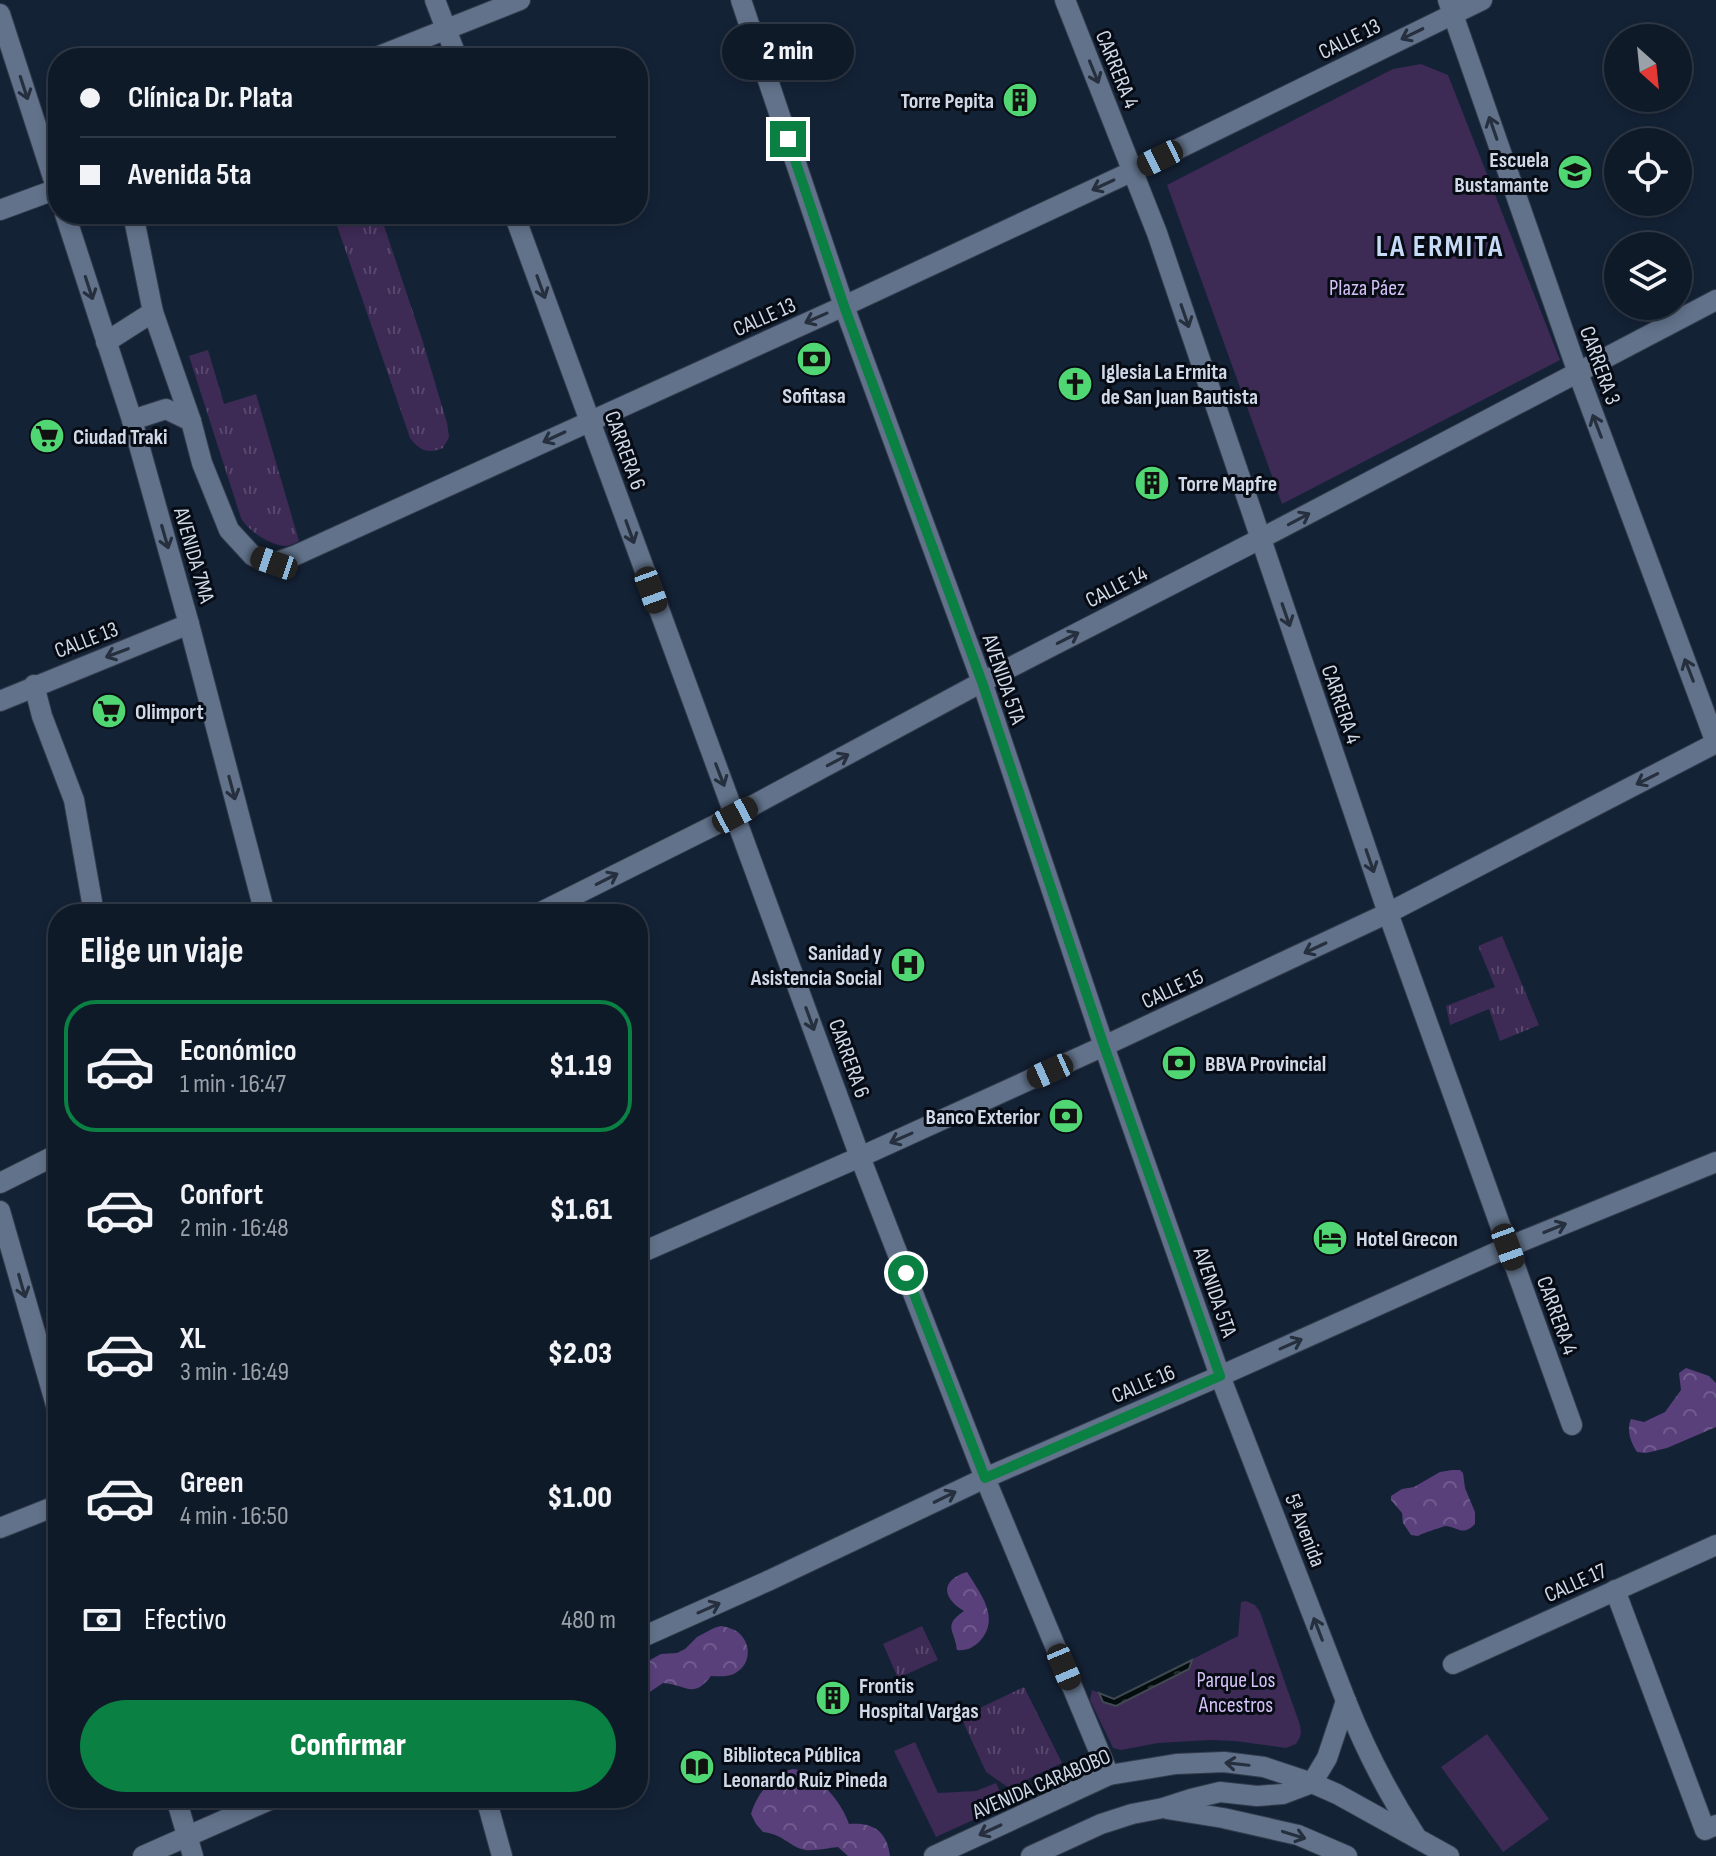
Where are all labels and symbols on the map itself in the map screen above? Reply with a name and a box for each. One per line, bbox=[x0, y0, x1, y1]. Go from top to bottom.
street label: CALLE 13 bbox=[1314, 13, 1385, 66]
callout: 2 min bbox=[722, 23, 854, 79]
north arrow bbox=[1604, 24, 1692, 112]
street label: CARRERA 4 bbox=[1089, 27, 1144, 112]
one-way arrow bbox=[1400, 27, 1424, 42]
one-way arrow bbox=[1087, 59, 1102, 84]
one-way arrow bbox=[17, 75, 32, 101]
building icon: Torre Pepita bbox=[1001, 81, 1039, 119]
place label: Torre Pepita bbox=[900, 88, 994, 115]
one-way arrow bbox=[1485, 116, 1500, 141]
route end bbox=[770, 121, 806, 157]
car bbox=[1133, 137, 1187, 179]
place label: Escuela Bustamante bbox=[1454, 147, 1549, 199]
school or university icon: Escuela Bustamante bbox=[1556, 153, 1594, 191]
one-way arrow bbox=[1091, 178, 1115, 193]
district label: LA ERMITA bbox=[1376, 229, 1504, 265]
one-way arrow bbox=[535, 274, 549, 299]
park label: Plaza Páez bbox=[1329, 275, 1405, 302]
one-way arrow bbox=[82, 276, 97, 301]
street label: CALLE 13 bbox=[729, 292, 800, 343]
one-way arrow bbox=[1178, 303, 1193, 328]
one-way arrow bbox=[805, 312, 829, 327]
street label: CARRERA 3 bbox=[1573, 323, 1626, 408]
bank icon: Sofitasa bbox=[795, 340, 833, 378]
place label: Iglesia La Ermita de San Juan Bautista bbox=[1101, 359, 1258, 411]
church icon: Iglesia La Ermita de San Juan Bautista bbox=[1056, 365, 1094, 403]
place label: Sofitasa bbox=[782, 383, 846, 410]
street label: CARRERA 6 bbox=[598, 407, 651, 494]
one-way arrow bbox=[1589, 414, 1604, 439]
supermarket icon: Ciudad Traki bbox=[28, 417, 66, 455]
place label: Ciudad Traki bbox=[73, 424, 168, 451]
one-way arrow bbox=[542, 430, 566, 445]
building icon: Torre Mapfre bbox=[1133, 464, 1171, 502]
place label: Torre Mapfre bbox=[1178, 471, 1277, 498]
street label: AVENIDA 7MA bbox=[167, 504, 220, 607]
one-way arrow bbox=[1286, 510, 1310, 526]
one-way arrow bbox=[624, 519, 638, 543]
one-way arrow bbox=[158, 523, 173, 549]
car bbox=[247, 544, 301, 582]
street label: CALLE 14 bbox=[1081, 560, 1152, 614]
car bbox=[632, 563, 670, 617]
one-way arrow bbox=[1279, 602, 1294, 627]
street label: CALLE 13 bbox=[51, 616, 122, 665]
street label: AVENIDA 5TA bbox=[975, 630, 1032, 728]
one-way arrow bbox=[1055, 630, 1079, 646]
one-way arrow bbox=[105, 647, 130, 661]
one-way arrow bbox=[1681, 658, 1695, 683]
street label: CARRERA 4 bbox=[1315, 662, 1367, 747]
supermarket icon: Olimport bbox=[90, 692, 128, 730]
place label: Olimport bbox=[135, 699, 204, 726]
one-way arrow bbox=[825, 751, 849, 767]
one-way arrow bbox=[714, 762, 729, 787]
one-way arrow bbox=[1635, 772, 1659, 788]
one-way arrow bbox=[226, 774, 241, 800]
car bbox=[708, 793, 762, 837]
one-way arrow bbox=[1364, 848, 1379, 873]
one-way arrow bbox=[594, 871, 618, 886]
place label: Sanidad y Asistencia Social bbox=[750, 940, 882, 992]
one-way arrow bbox=[1303, 941, 1328, 956]
hospital icon: Sanidad y Asistencia Social bbox=[889, 946, 927, 984]
street label: CALLE 15 bbox=[1137, 963, 1208, 1015]
one-way arrow bbox=[804, 1006, 818, 1031]
street label: CARRERA 6 bbox=[822, 1015, 875, 1102]
bank icon: BBVA Provincial bbox=[1160, 1044, 1198, 1082]
car bbox=[1023, 1050, 1077, 1092]
place label: BBVA Provincial bbox=[1205, 1051, 1326, 1078]
bank icon: Banco Exterior bbox=[1047, 1097, 1085, 1135]
place label: Banco Exterior bbox=[926, 1104, 1040, 1131]
one-way arrow bbox=[889, 1131, 913, 1146]
hotel icon: Hotel Grecon bbox=[1311, 1219, 1349, 1257]
car bbox=[1489, 1220, 1527, 1274]
one-way arrow bbox=[1542, 1220, 1567, 1234]
place label: Hotel Grecon bbox=[1356, 1226, 1458, 1253]
street label: AVENIDA 5TA bbox=[1186, 1243, 1243, 1341]
route start bbox=[888, 1255, 924, 1291]
one-way arrow bbox=[15, 1272, 30, 1298]
street label: CARRERA 4 bbox=[1530, 1273, 1583, 1358]
one-way arrow bbox=[1278, 1335, 1303, 1350]
street label: CALLE 16 bbox=[1108, 1359, 1179, 1410]
one-way arrow bbox=[932, 1489, 956, 1504]
street label: 5ª Avenida bbox=[1278, 1490, 1331, 1571]
street label: CALLE 17 bbox=[1540, 1558, 1611, 1609]
one-way arrow bbox=[697, 1599, 721, 1614]
one-way arrow bbox=[1310, 1617, 1324, 1642]
car bbox=[1044, 1640, 1084, 1694]
park label: Parque Los Ancestros bbox=[1196, 1667, 1276, 1719]
place label: Frontis Hospital Vargas bbox=[859, 1673, 979, 1725]
building icon: Frontis Hospital Vargas bbox=[814, 1679, 852, 1717]
place label: Biblioteca Pública Leonardo Ruiz Pineda bbox=[723, 1742, 887, 1794]
street label: AVENIDA CARABOBO bbox=[967, 1743, 1115, 1826]
library icon: Biblioteca Pública Leonardo Ruiz Pineda bbox=[678, 1748, 716, 1786]
one-way arrow bbox=[1224, 1756, 1251, 1771]
one-way arrow bbox=[978, 1823, 1002, 1838]
one-way arrow bbox=[1281, 1828, 1307, 1843]

